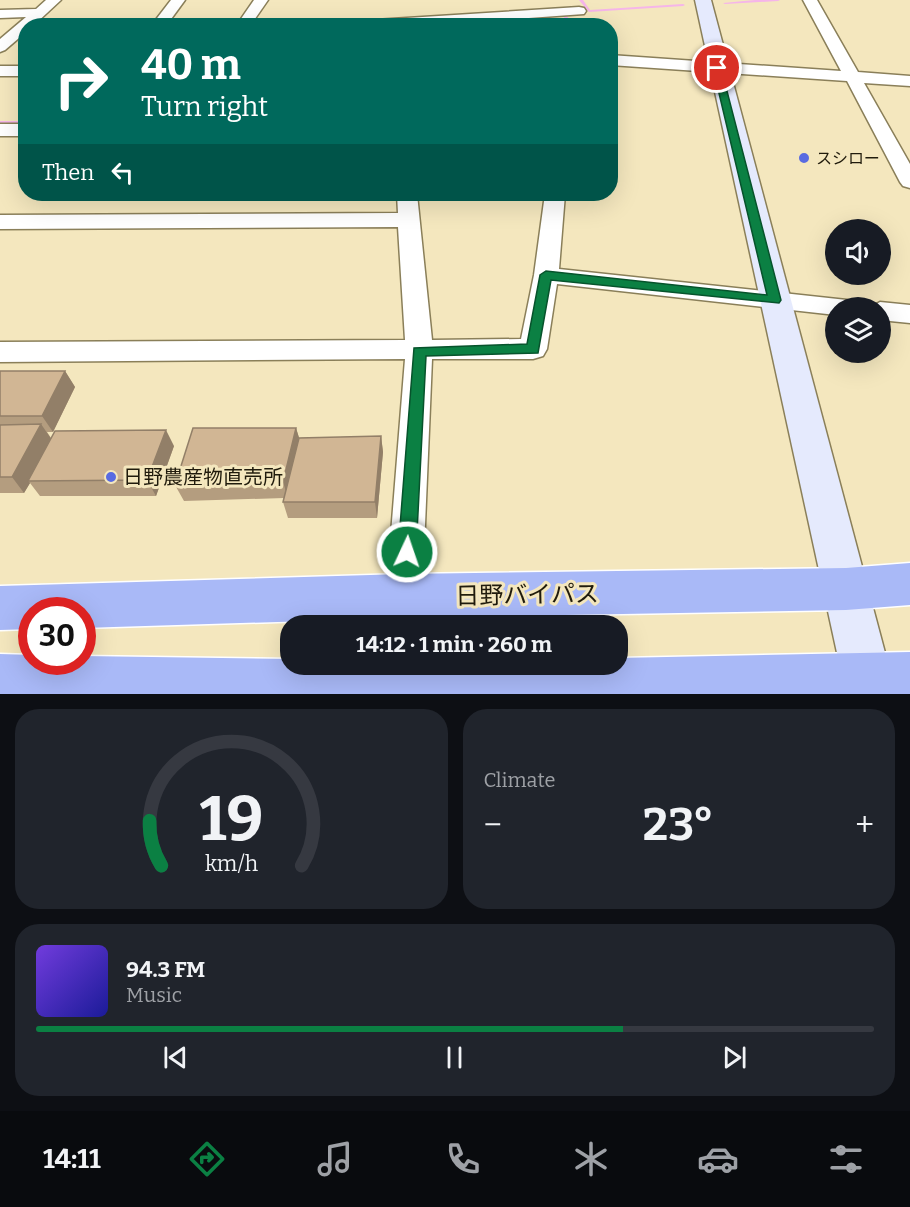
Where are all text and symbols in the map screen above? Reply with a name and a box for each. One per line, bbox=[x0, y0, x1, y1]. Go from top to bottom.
text: 40 m bbox=[141, 40, 241, 90]
icon: right bbox=[42, 42, 120, 120]
pin bbox=[691, 42, 742, 93]
icon: arrive bbox=[700, 51, 733, 84]
text: Turn right bbox=[141, 91, 268, 123]
place label: スシロー bbox=[816, 149, 880, 168]
marker: スシロー bbox=[797, 151, 811, 165]
icon: left bbox=[106, 156, 139, 189]
text: Then bbox=[42, 159, 94, 186]
map controls bbox=[825, 219, 891, 363]
button: sound bbox=[825, 219, 891, 285]
button: layers bbox=[825, 297, 891, 363]
place label: 日野農産物直売所 bbox=[123, 465, 283, 489]
marker: 日野農産物直売所 bbox=[104, 470, 118, 484]
position arrow bbox=[375, 520, 439, 584]
street label: 日野バイパス bbox=[455, 580, 599, 610]
speed limit sign: 30 bbox=[18, 597, 96, 675]
text: 14:12 · 1 min · 260 m bbox=[356, 631, 552, 658]
text: Climate bbox=[484, 768, 555, 792]
text: 19 bbox=[199, 782, 263, 857]
text: 23° bbox=[643, 798, 714, 852]
text: − bbox=[484, 805, 502, 845]
text: + bbox=[855, 805, 874, 845]
text: km/h bbox=[205, 851, 258, 877]
text: 94.3 FM bbox=[126, 956, 205, 983]
text: Music bbox=[126, 983, 182, 1007]
icon: previous bbox=[159, 1041, 192, 1074]
icon: pause bbox=[438, 1041, 471, 1074]
icon: next bbox=[718, 1041, 751, 1074]
icon: directions bbox=[186, 1138, 228, 1180]
icon: music bbox=[314, 1138, 356, 1180]
icon: phone bbox=[442, 1138, 484, 1180]
icon: climate bbox=[570, 1138, 612, 1180]
icon: car bbox=[697, 1138, 739, 1180]
icon: filters bbox=[825, 1138, 867, 1180]
text: 14:11 bbox=[43, 1143, 101, 1175]

